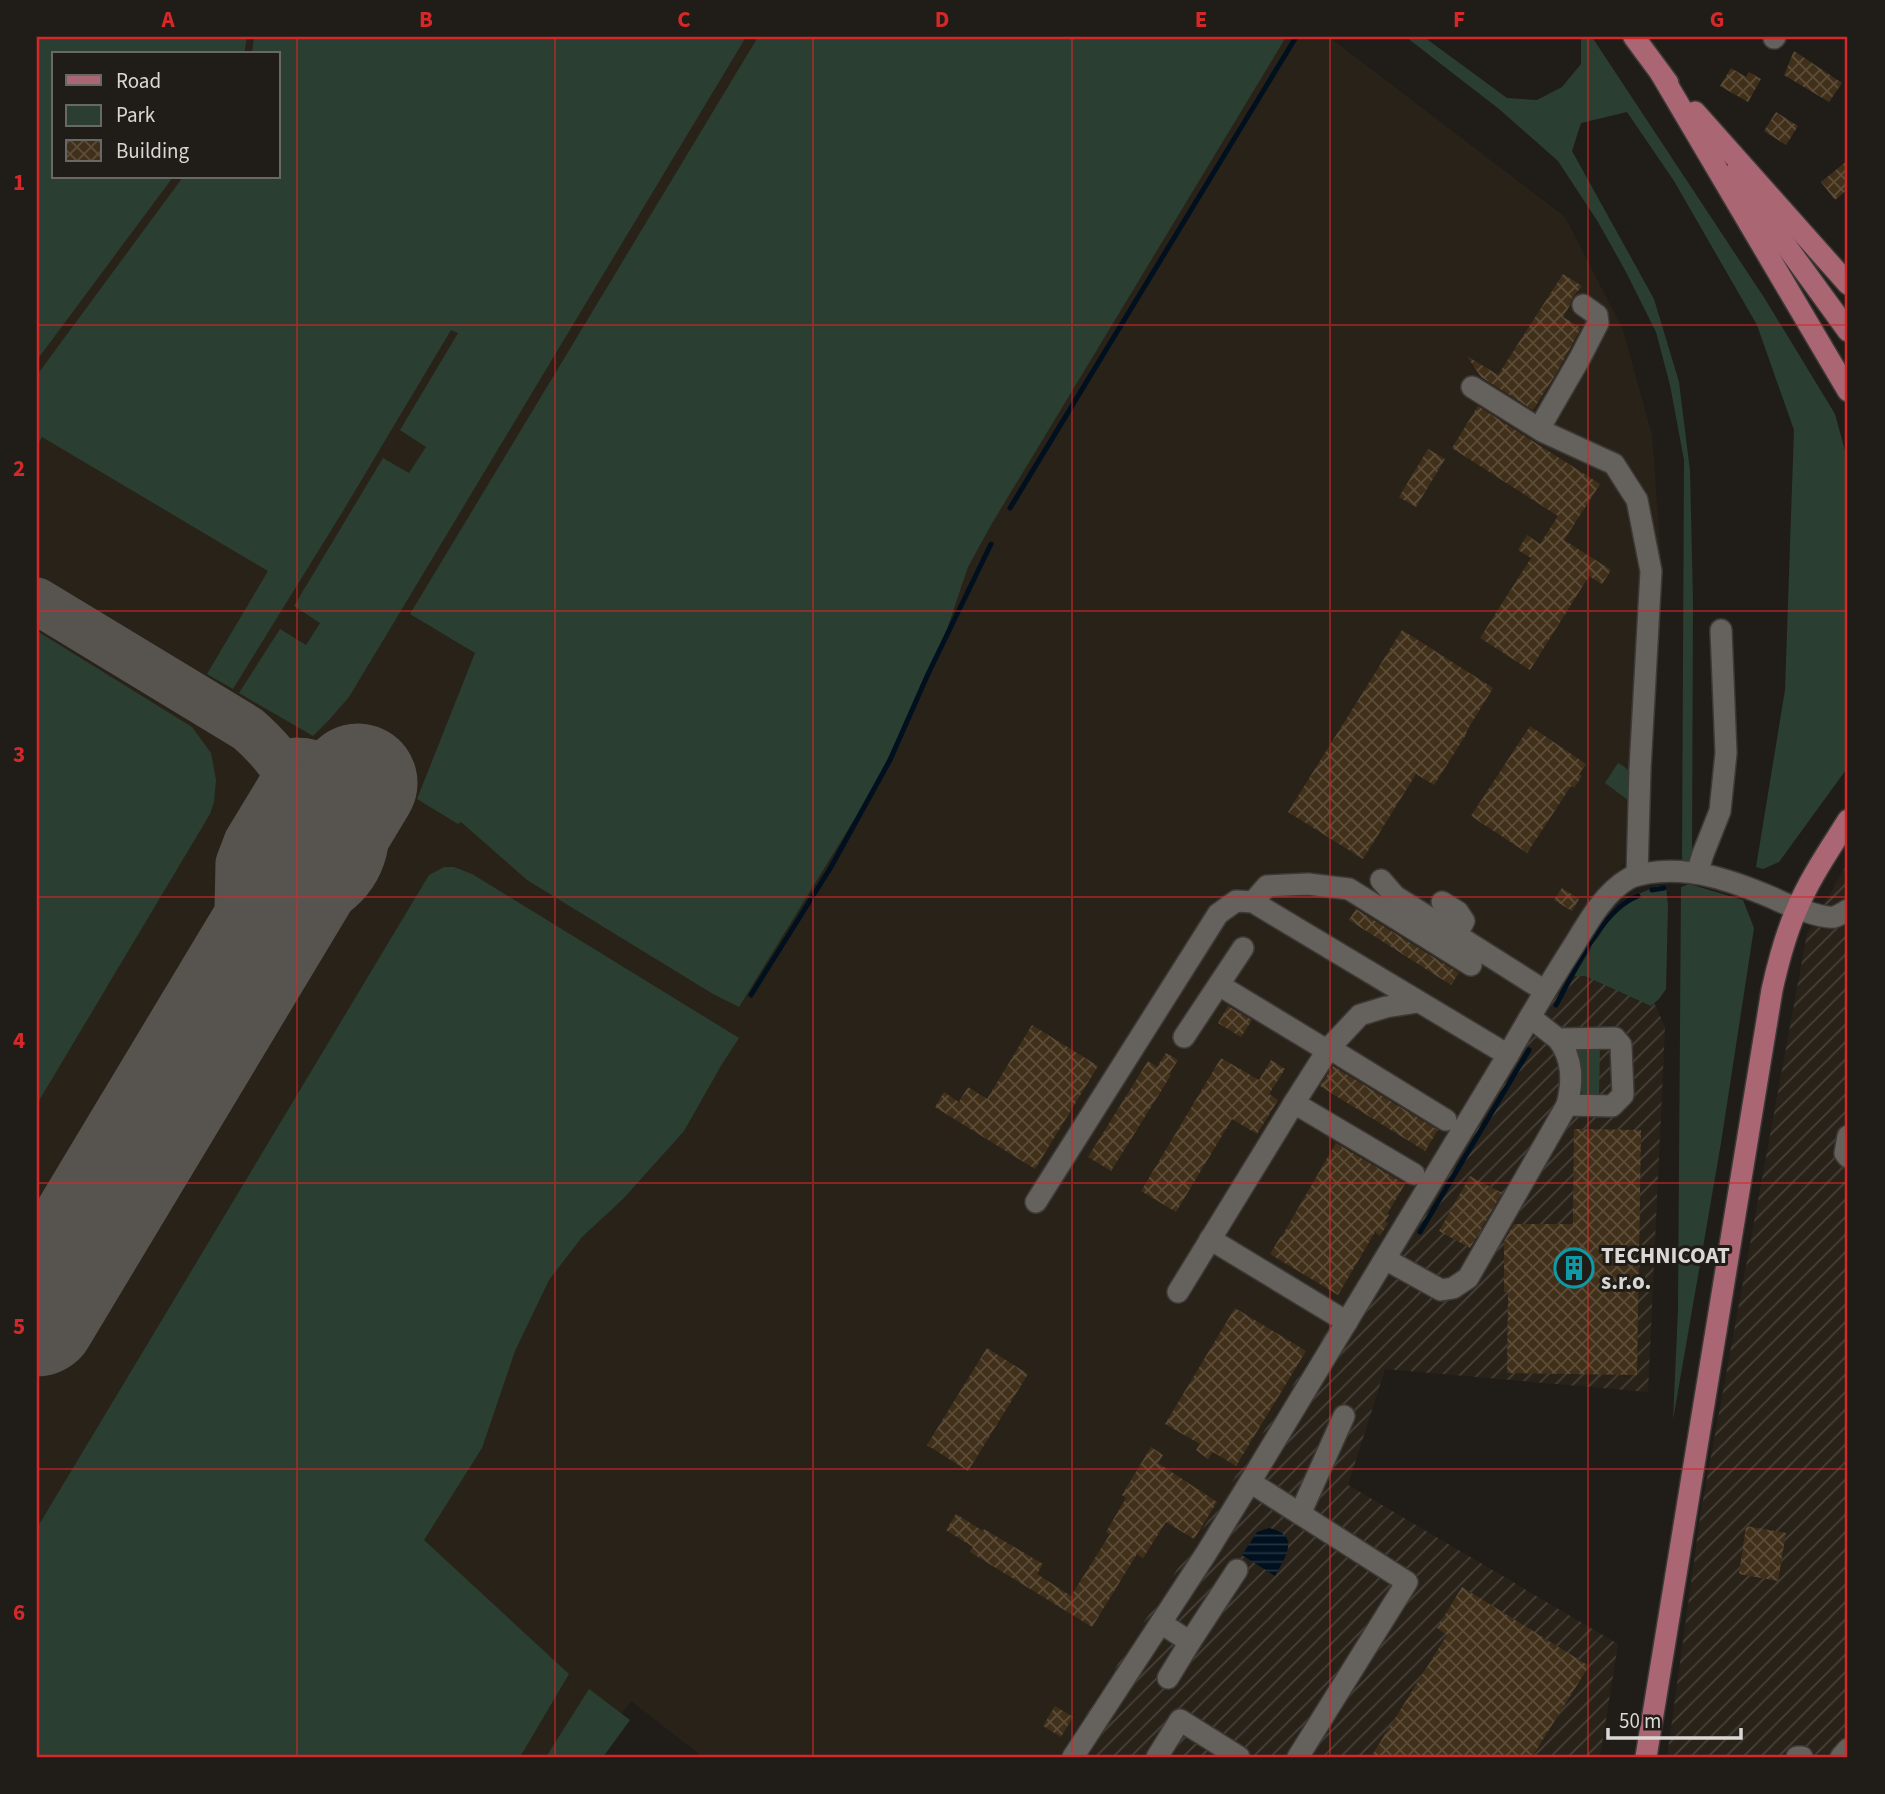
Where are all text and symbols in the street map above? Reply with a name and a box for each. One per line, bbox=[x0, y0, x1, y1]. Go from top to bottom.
text: A bbox=[160, 3, 175, 36]
text: B bbox=[419, 3, 433, 36]
text: C bbox=[677, 3, 691, 36]
text: D bbox=[935, 3, 949, 36]
text: E bbox=[1195, 3, 1207, 36]
text: F bbox=[1453, 3, 1465, 36]
text: G bbox=[1710, 3, 1724, 36]
legend bbox=[52, 52, 280, 178]
text: Road bbox=[116, 66, 161, 96]
text: Park bbox=[116, 100, 156, 130]
text: Building bbox=[116, 136, 190, 166]
text: 1 bbox=[13, 166, 25, 199]
text: 2 bbox=[13, 452, 25, 485]
text: 3 bbox=[13, 738, 25, 771]
text: 4 bbox=[13, 1024, 25, 1057]
place label: TECHNICOAT s.r.o. bbox=[1601, 1239, 1730, 1298]
building icon: TECHNICOAT s.r.o. bbox=[1553, 1247, 1595, 1289]
text: 5 bbox=[13, 1310, 25, 1343]
text: 6 bbox=[13, 1596, 25, 1629]
scale bar bbox=[1608, 1696, 1742, 1740]
text: 50 m bbox=[1619, 1706, 1661, 1736]

